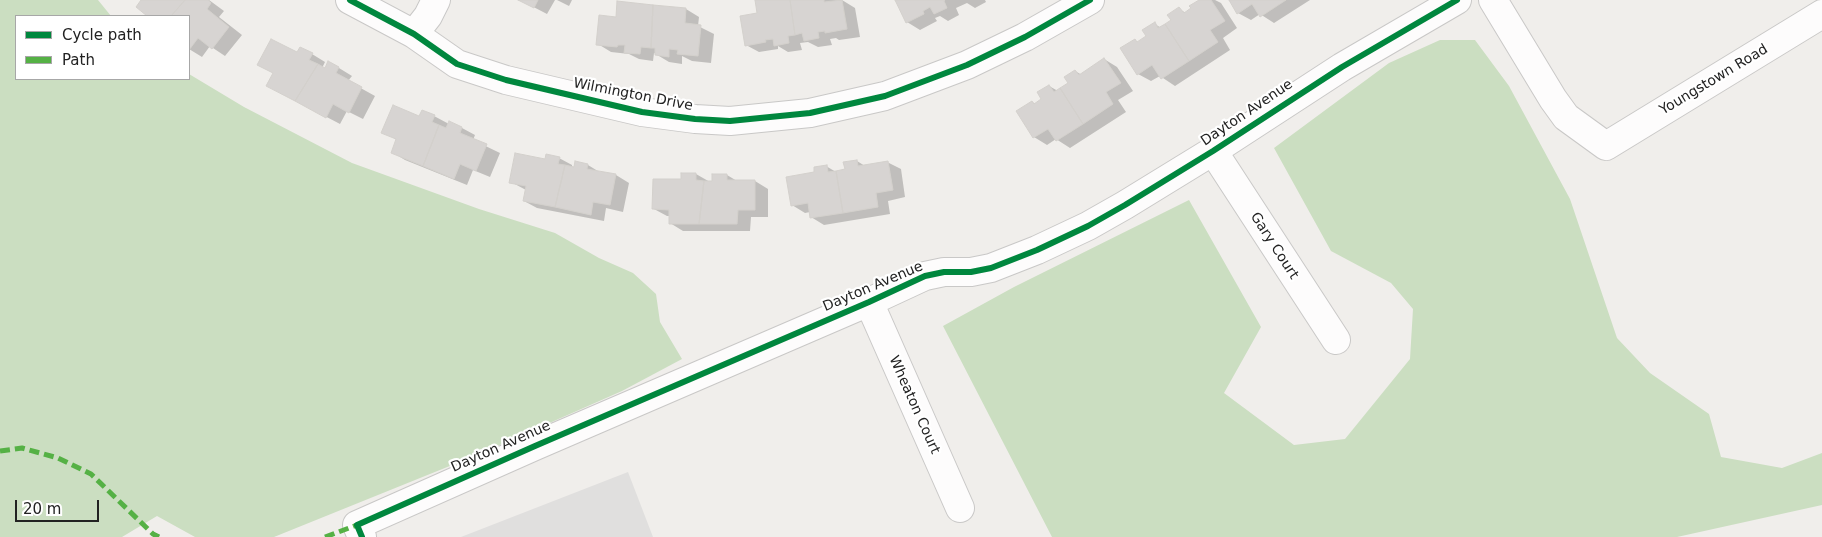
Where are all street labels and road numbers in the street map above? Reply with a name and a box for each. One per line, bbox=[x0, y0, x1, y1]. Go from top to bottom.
street label: Youngstown Road bbox=[1657, 41, 1771, 119]
street label: Wilmington Drive bbox=[572, 75, 694, 115]
street label: Dayton Avenue bbox=[1198, 76, 1296, 150]
street label: Gary Court bbox=[1246, 209, 1302, 283]
street label: Dayton Avenue bbox=[820, 258, 926, 316]
street label: Wheaton Court bbox=[885, 353, 943, 457]
street label: Dayton Avenue bbox=[449, 418, 553, 476]

